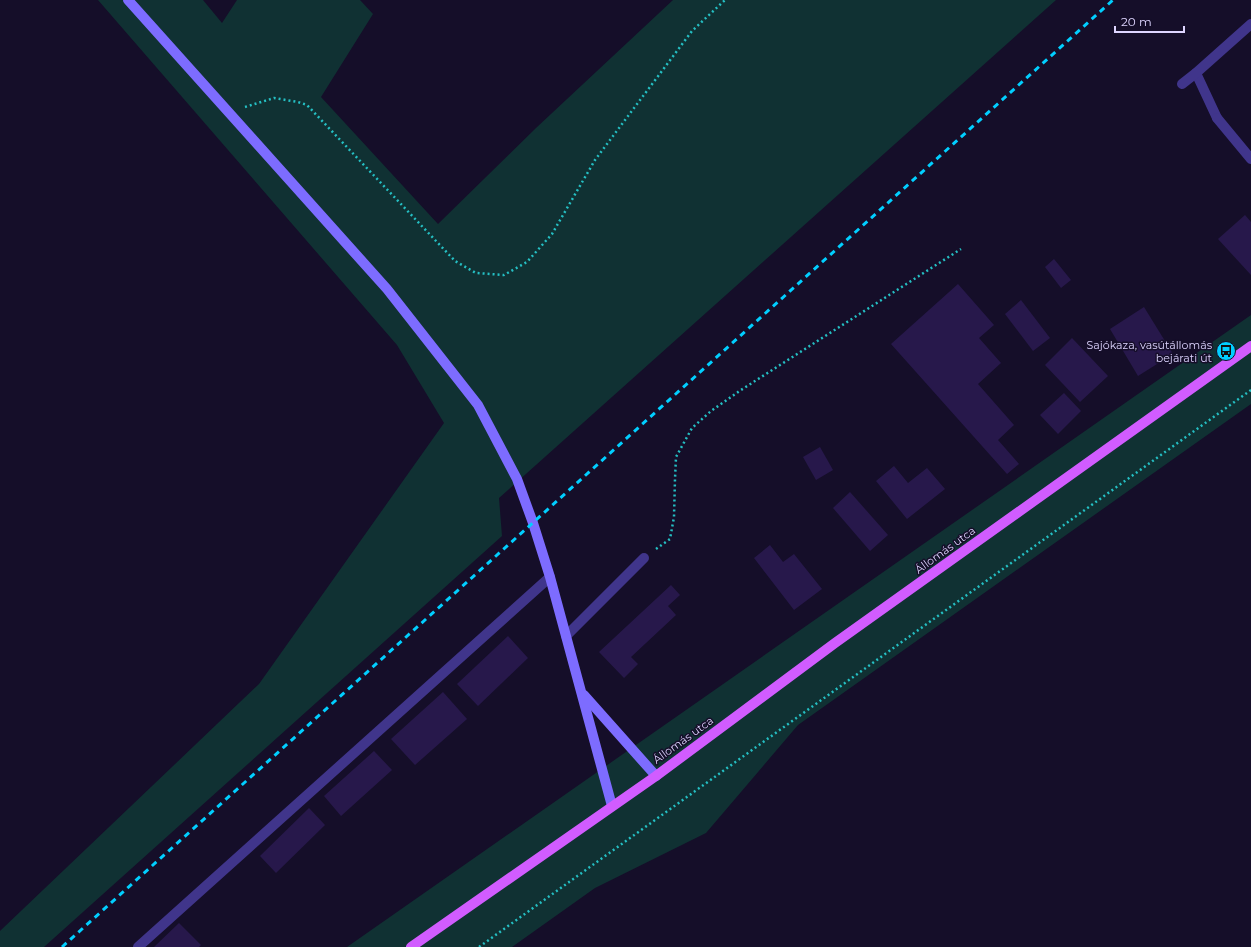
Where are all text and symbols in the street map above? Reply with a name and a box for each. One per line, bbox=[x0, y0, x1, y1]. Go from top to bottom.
scale bar bbox=[1115, 8, 1184, 34]
text: 20 m bbox=[1121, 14, 1152, 29]
place label: Sajókaza, vasútállomás bejárati út bbox=[1086, 338, 1213, 365]
bus stop icon: Sajókaza, vasútállomás bejárati út bbox=[1215, 340, 1237, 362]
street label: Állomás utca bbox=[912, 523, 978, 577]
street label: Állomás utca bbox=[650, 713, 716, 767]

